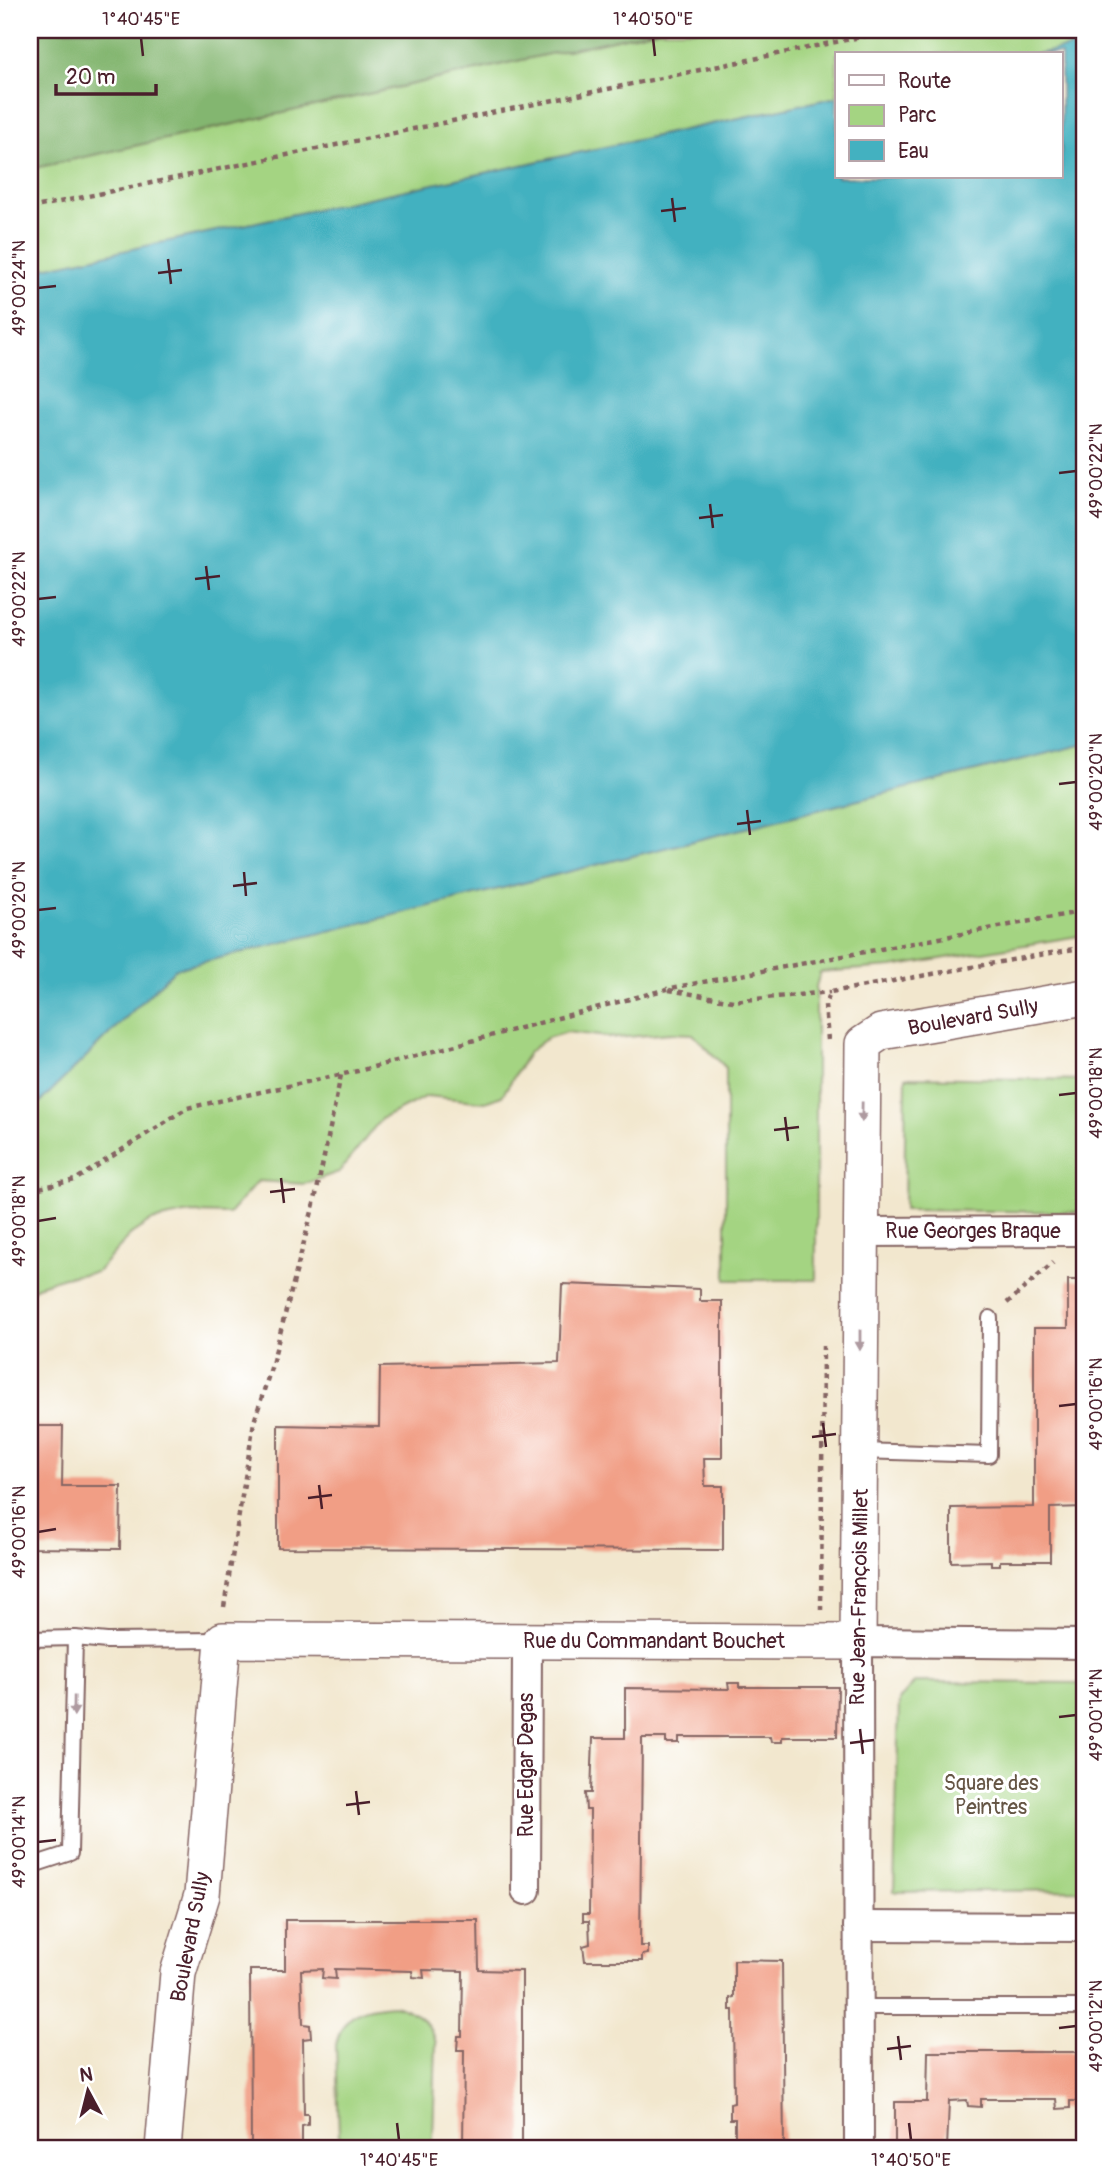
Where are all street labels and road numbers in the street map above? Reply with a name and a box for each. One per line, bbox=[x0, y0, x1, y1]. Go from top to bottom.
street label: Boulevard Sully bbox=[906, 993, 1040, 1042]
street label: Rue Georges Braque bbox=[885, 1218, 1061, 1245]
street label: Rue Jean-François Millet bbox=[844, 1488, 875, 1706]
street label: Rue du Commandant Bouchet bbox=[523, 1628, 786, 1655]
street label: Rue Edgar Degas bbox=[513, 1692, 540, 1837]
street label: Boulevard Sully bbox=[165, 1870, 216, 2004]

